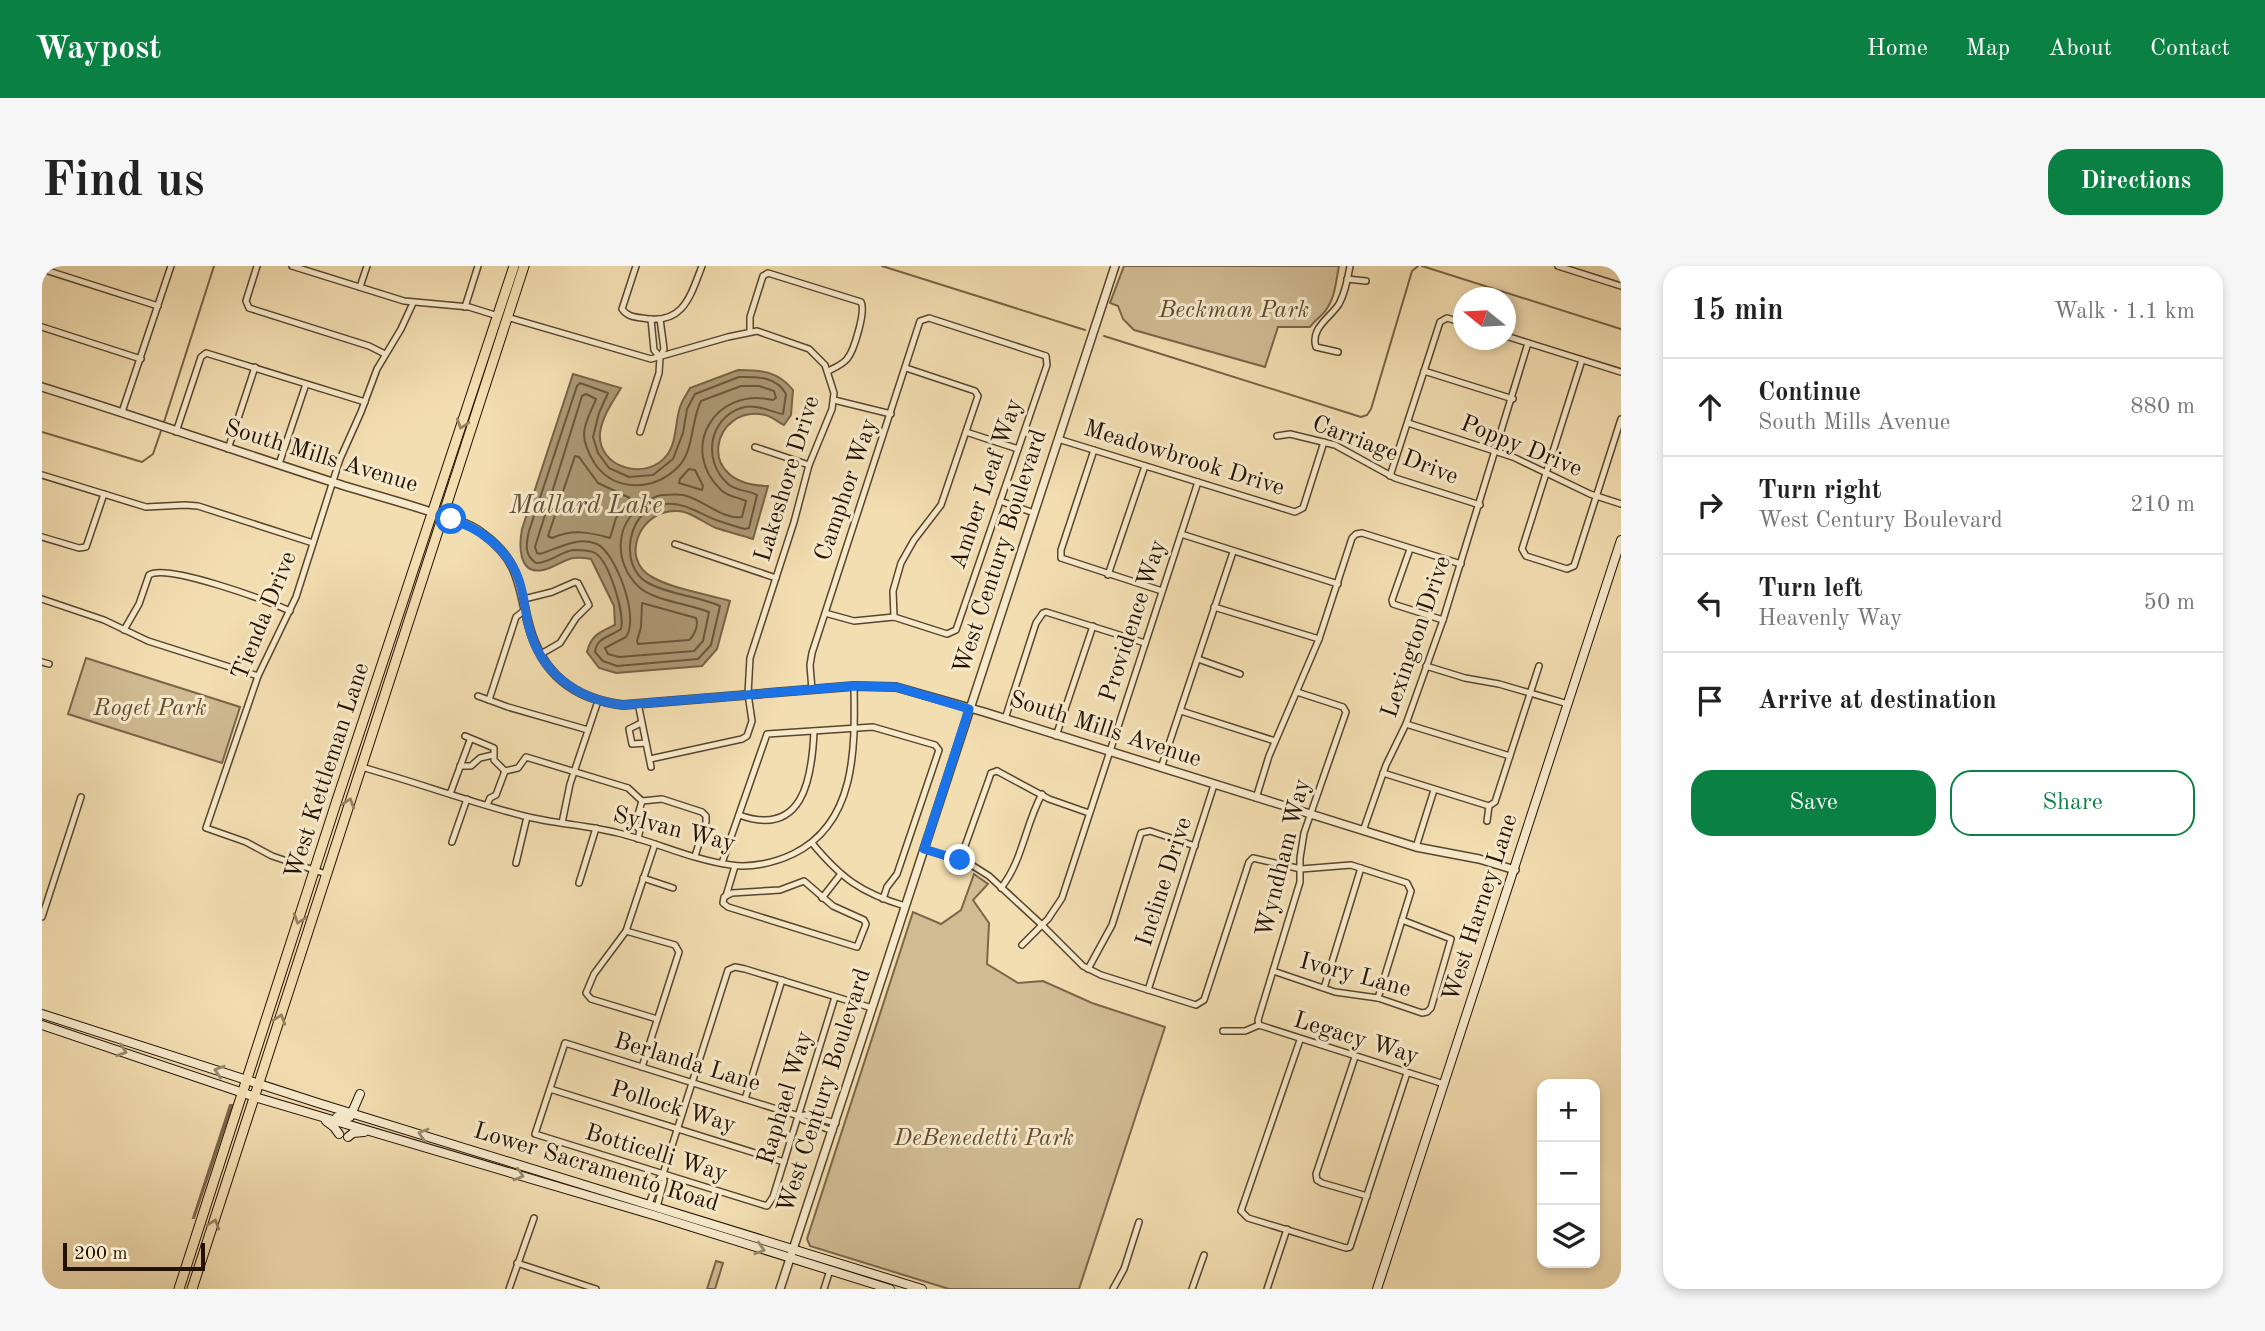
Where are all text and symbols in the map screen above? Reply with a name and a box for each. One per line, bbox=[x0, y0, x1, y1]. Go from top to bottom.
text: Waypost bbox=[35, 33, 161, 66]
text: Home bbox=[1867, 37, 1928, 61]
text: Map bbox=[1966, 37, 2010, 61]
text: About bbox=[2048, 37, 2112, 61]
text: Contact bbox=[2150, 37, 2230, 61]
button: Directions bbox=[2048, 149, 2223, 215]
text: Find us bbox=[42, 158, 205, 207]
north arrow bbox=[1453, 287, 1516, 350]
text: 15 min bbox=[1691, 296, 1784, 326]
park label: Beckman Park bbox=[1158, 299, 1309, 323]
text: Walk · 1.1 km bbox=[2054, 300, 2195, 323]
text: Continue bbox=[1758, 380, 1861, 406]
icon: ahead bbox=[1691, 388, 1729, 426]
street label: Lakeshore Drive bbox=[751, 393, 825, 565]
street label: Amber Leaf Way bbox=[947, 395, 1028, 572]
text: 880 m bbox=[2130, 395, 2195, 418]
text: South Mills Avenue bbox=[1758, 411, 1950, 434]
street label: Carriage Drive bbox=[1309, 412, 1461, 490]
street label: Poppy Drive bbox=[1457, 412, 1585, 482]
street label: Camphor Way bbox=[811, 415, 883, 564]
street label: South Mills Avenue bbox=[222, 416, 420, 498]
one-way arrow bbox=[456, 417, 470, 430]
street label: Meadowbrook Drive bbox=[1081, 417, 1287, 501]
street label: West Century Boulevard bbox=[950, 427, 1052, 677]
text: Turn right bbox=[1758, 478, 1881, 504]
icon: right bbox=[1691, 486, 1729, 524]
water label: Mallard Lake bbox=[508, 493, 663, 519]
text: 210 m bbox=[2130, 493, 2195, 516]
route start bbox=[435, 503, 466, 534]
text: West Century Boulevard bbox=[1758, 509, 2003, 532]
street label: Providence Way bbox=[1096, 537, 1172, 705]
street label: Tienda Drive bbox=[228, 548, 302, 684]
street label: Lexington Drive bbox=[1378, 553, 1456, 721]
text: Turn left bbox=[1758, 576, 1863, 602]
icon: left bbox=[1691, 584, 1729, 622]
text: 50 m bbox=[2144, 591, 2195, 614]
text: Heavenly Way bbox=[1758, 607, 1902, 630]
street label: West Kettleman Lane bbox=[282, 660, 374, 882]
icon: arrive bbox=[1691, 682, 1729, 720]
street label: South Mills Avenue bbox=[1006, 688, 1204, 772]
text: Arrive at destination bbox=[1758, 688, 1997, 714]
park label: Roget Park bbox=[92, 697, 207, 721]
button: Save bbox=[1691, 770, 1936, 836]
button: Share bbox=[1950, 770, 2195, 836]
street label: Wyndham Way bbox=[1253, 776, 1315, 940]
one-way arrow bbox=[341, 797, 356, 809]
street label: Sylvan Way bbox=[610, 803, 738, 857]
street label: West Harney Lane bbox=[1439, 811, 1523, 1005]
street label: Incline Drive bbox=[1133, 814, 1197, 950]
route end bbox=[944, 844, 975, 875]
one-way arrow bbox=[293, 913, 307, 925]
street label: Ivory Lane bbox=[1297, 950, 1413, 1002]
street label: West Century Boulevard bbox=[774, 966, 876, 1216]
street label: Legacy Way bbox=[1290, 1009, 1422, 1070]
one-way arrow bbox=[272, 1014, 286, 1026]
street label: Raphael Way bbox=[754, 1028, 818, 1168]
street label: Berlanda Lane bbox=[611, 1029, 763, 1097]
one-way arrow bbox=[115, 1043, 127, 1057]
one-way arrow bbox=[213, 1065, 225, 1079]
street label: Pollock Way bbox=[608, 1078, 739, 1138]
map controls bbox=[1537, 1079, 1600, 1268]
button: + bbox=[1537, 1079, 1600, 1142]
street label: Lower Sacramento Road bbox=[471, 1119, 721, 1217]
street label: Botticelli Way bbox=[582, 1121, 730, 1187]
park label: DeBenedetti Park bbox=[893, 1127, 1074, 1151]
one-way arrow bbox=[418, 1128, 430, 1143]
button: − bbox=[1537, 1142, 1600, 1205]
one-way arrow bbox=[513, 1166, 525, 1181]
button: layers bbox=[1537, 1205, 1600, 1268]
one-way arrow bbox=[205, 1218, 220, 1230]
scale bar bbox=[63, 1240, 205, 1272]
one-way arrow bbox=[754, 1240, 766, 1255]
text: 200 m bbox=[74, 1245, 127, 1264]

